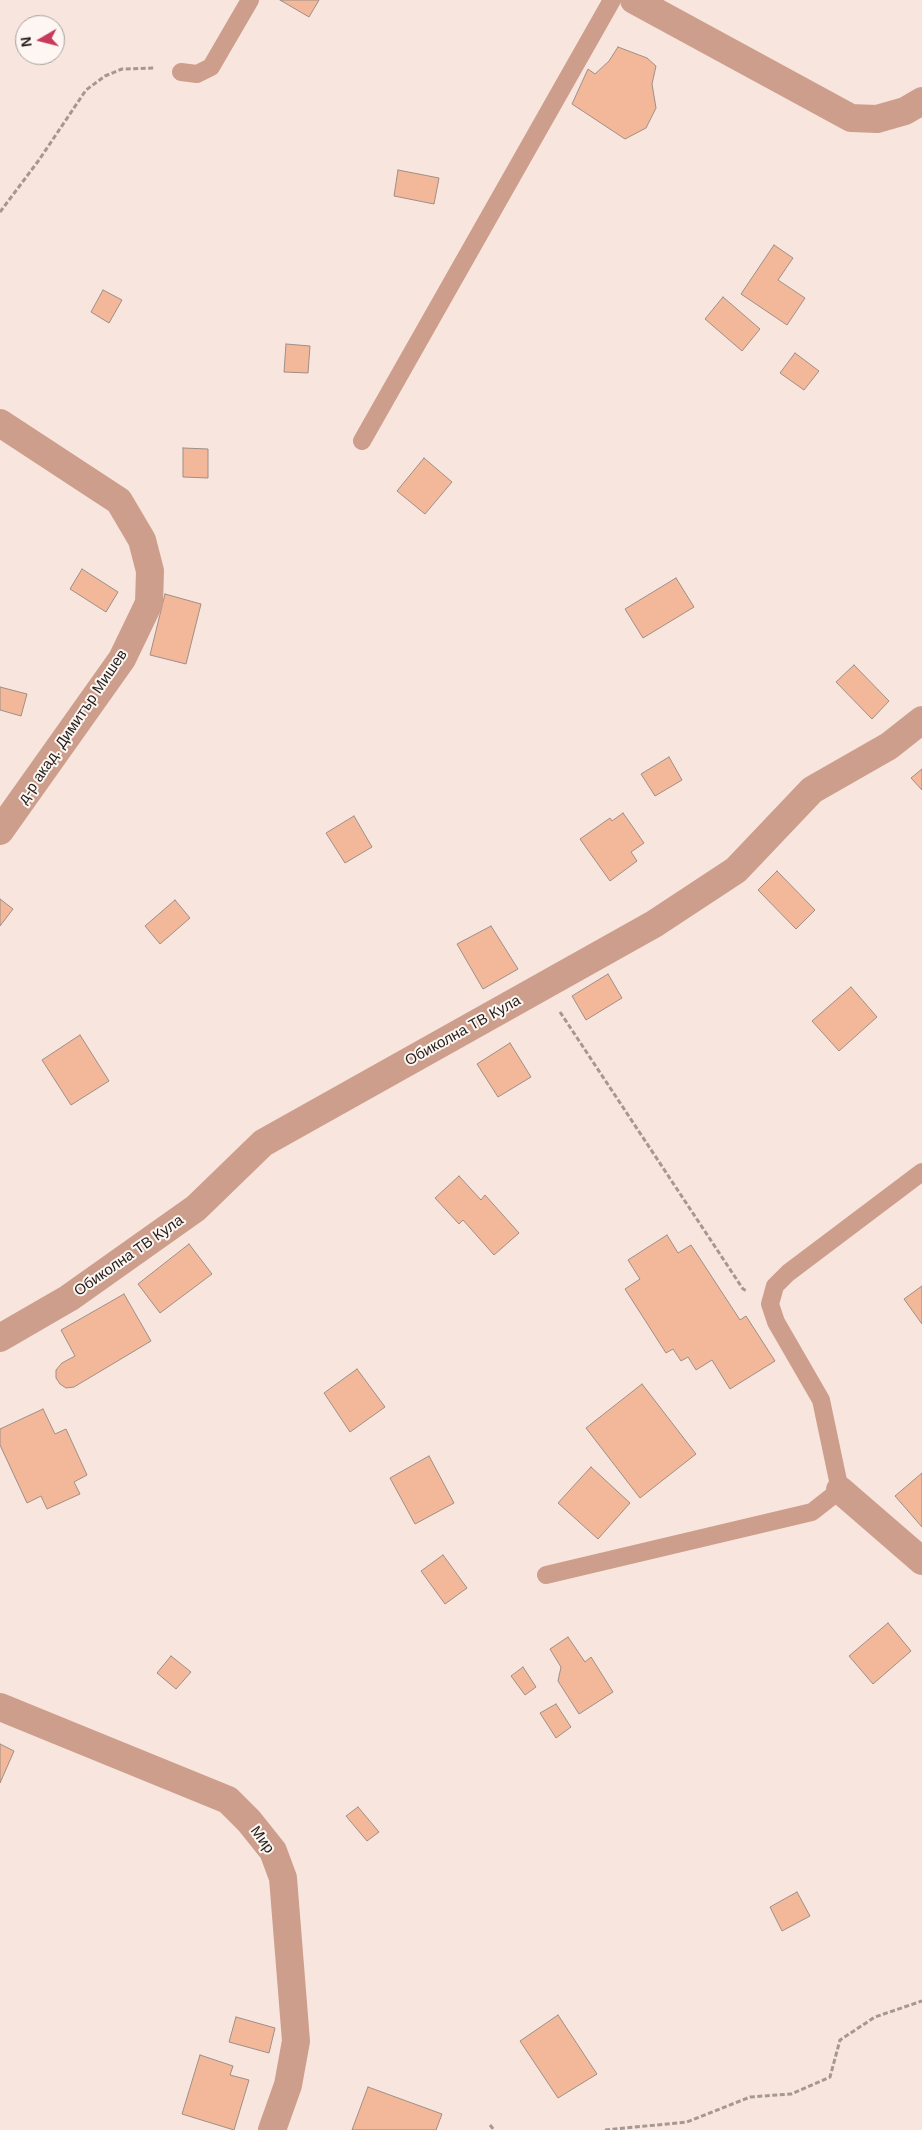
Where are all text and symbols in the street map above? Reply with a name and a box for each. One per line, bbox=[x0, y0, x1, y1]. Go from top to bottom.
north arrow bbox=[15, 15, 65, 65]
text: N bbox=[18, 36, 35, 48]
street label: д-р акад. Димитър Мишев bbox=[15, 646, 131, 808]
street label: Обиколна ТВ Кула bbox=[402, 992, 524, 1070]
street label: Обиколна ТВ Кула bbox=[71, 1212, 187, 1300]
street label: Мир bbox=[246, 1823, 278, 1857]

